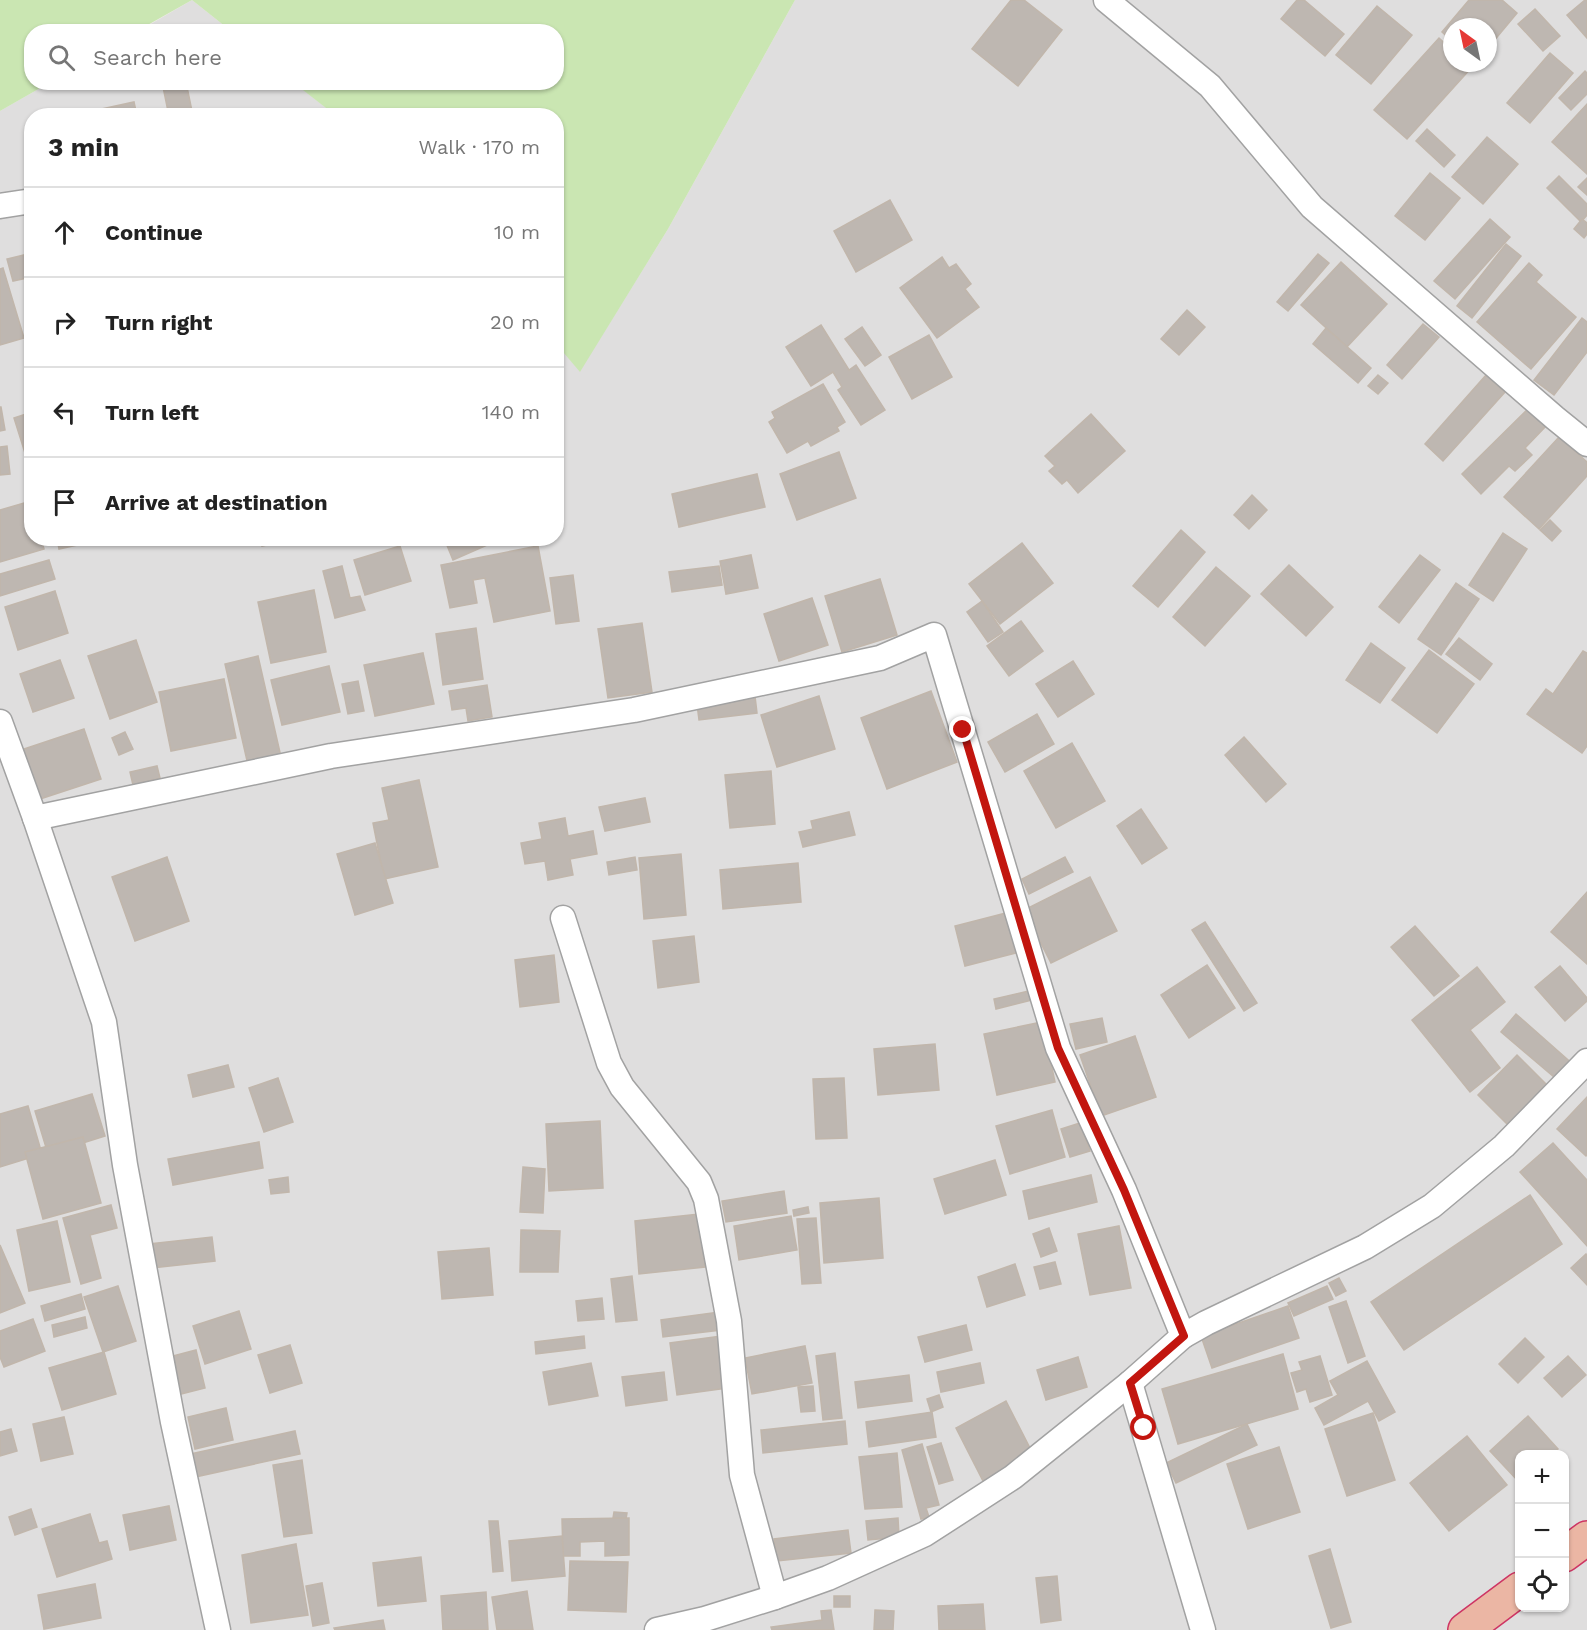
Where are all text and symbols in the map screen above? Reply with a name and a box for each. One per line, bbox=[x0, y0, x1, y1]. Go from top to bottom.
north arrow bbox=[1443, 18, 1497, 72]
search box bbox=[24, 24, 564, 90]
icon: search bbox=[45, 41, 78, 74]
text: Search here bbox=[93, 45, 222, 70]
text: 3 min bbox=[48, 132, 119, 162]
text: Walk · 170 m bbox=[419, 135, 540, 159]
icon: ahead bbox=[48, 216, 81, 249]
text: Continue bbox=[105, 220, 203, 245]
text: 10 m bbox=[494, 220, 540, 244]
icon: right bbox=[48, 306, 81, 339]
text: Turn right bbox=[105, 310, 212, 335]
text: 20 m bbox=[490, 310, 540, 334]
icon: left bbox=[48, 396, 81, 429]
text: Turn left bbox=[105, 400, 199, 425]
text: 140 m bbox=[482, 400, 540, 424]
icon: arrive bbox=[48, 486, 81, 519]
text: Arrive at destination bbox=[105, 490, 328, 515]
route end bbox=[949, 716, 975, 742]
route start bbox=[1130, 1414, 1156, 1440]
map controls bbox=[1515, 1450, 1569, 1612]
button: + bbox=[1515, 1450, 1569, 1504]
button: − bbox=[1515, 1504, 1569, 1558]
button: locate bbox=[1515, 1558, 1569, 1612]

